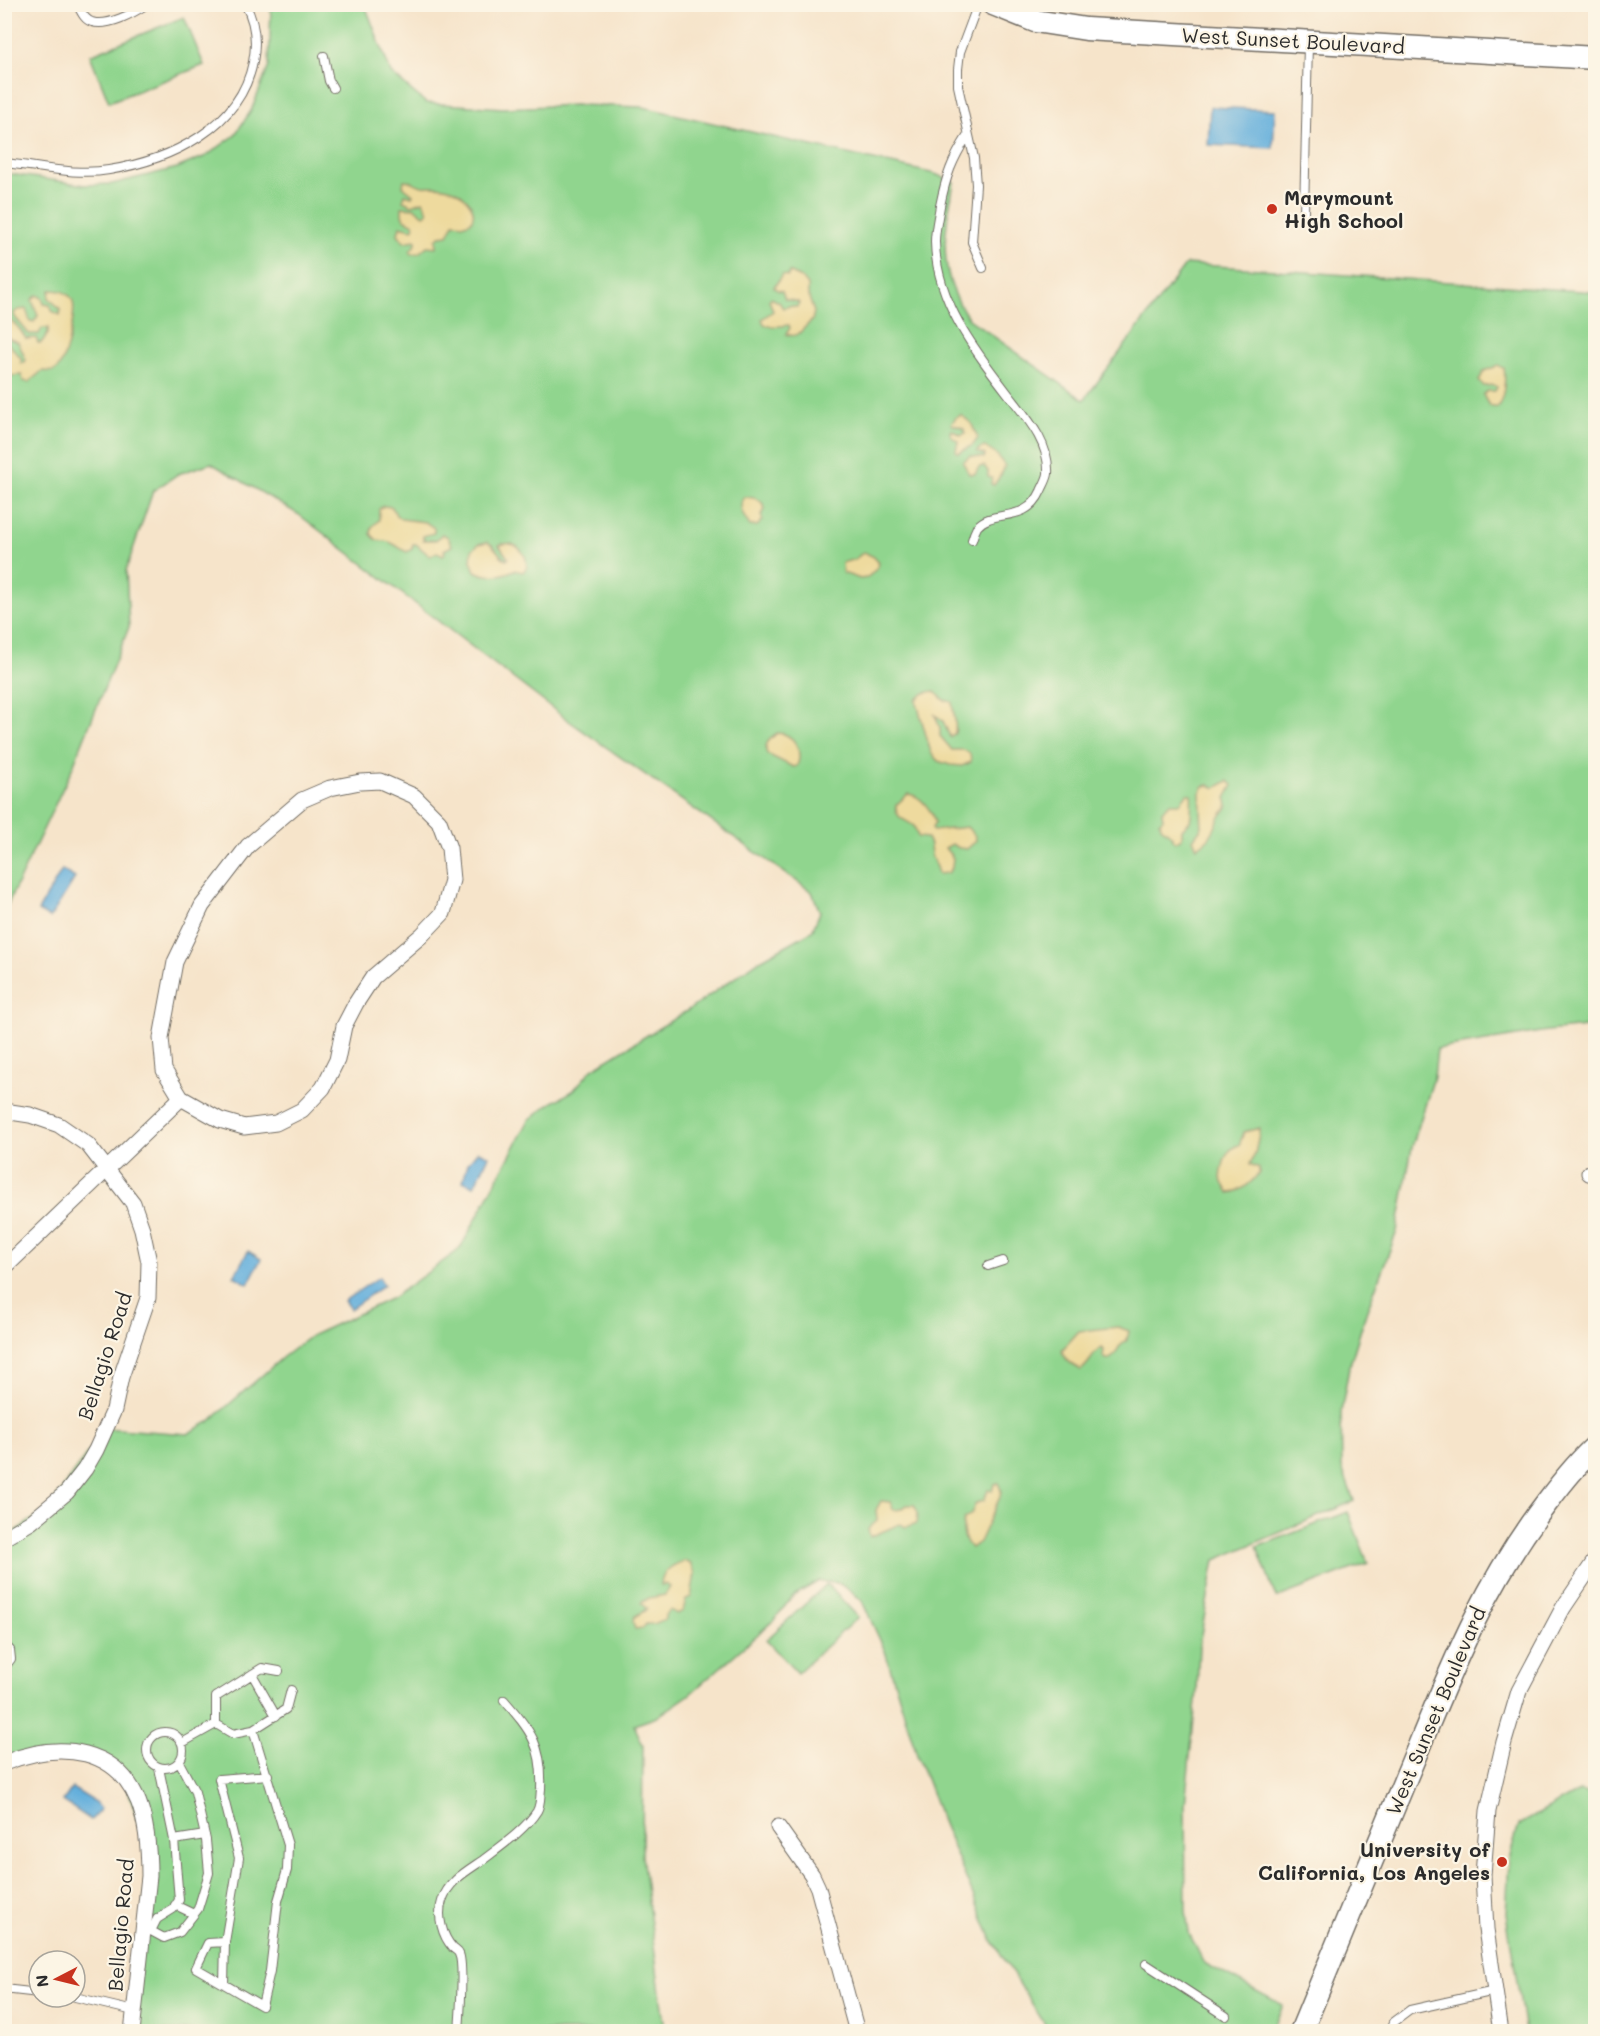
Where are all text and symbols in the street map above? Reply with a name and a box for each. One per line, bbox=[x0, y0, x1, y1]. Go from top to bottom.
street label: West Sunset Boulevard bbox=[1181, 21, 1405, 59]
place label: Marymount High School bbox=[1284, 184, 1403, 233]
marker: Marymount High School bbox=[1265, 202, 1279, 216]
street label: Bellagio Road bbox=[71, 1288, 137, 1423]
street label: West Sunset Boulevard bbox=[1379, 1603, 1491, 1819]
place label: University of California, Los Angeles bbox=[1258, 1836, 1490, 1885]
marker: University of California, Los Angeles bbox=[1495, 1855, 1509, 1869]
street label: Bellagio Road bbox=[101, 1857, 139, 1992]
north arrow bbox=[27, 1949, 87, 2009]
text: N bbox=[30, 1974, 53, 1988]

